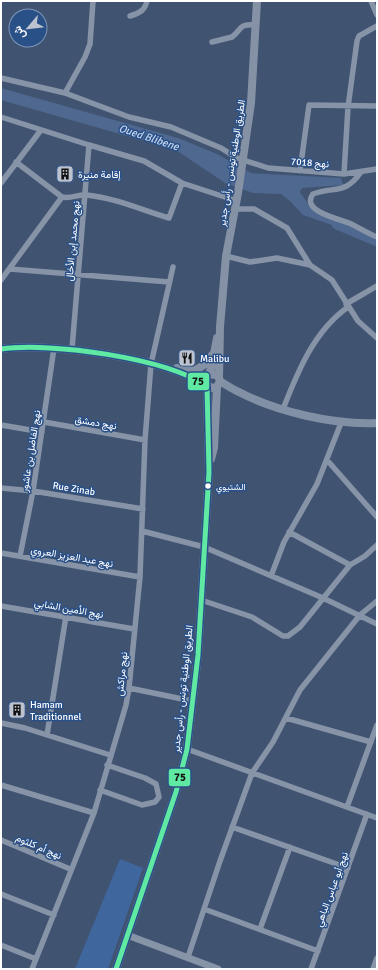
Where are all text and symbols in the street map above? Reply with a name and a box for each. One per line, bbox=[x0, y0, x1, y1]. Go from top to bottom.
north arrow bbox=[8, 8, 48, 48]
text: ش bbox=[11, 24, 28, 41]
street label: الطريق الوطنية تونس - رأس جدير bbox=[216, 99, 248, 229]
water label: Oued Blibene bbox=[117, 122, 181, 153]
street label: نهج 7018 bbox=[290, 156, 330, 170]
building icon: إقامة منيرة bbox=[55, 164, 75, 184]
place label: إقامة منيرة bbox=[78, 169, 121, 181]
street label: نهج محمد إبن الأخال bbox=[64, 200, 83, 282]
restaurant icon: Malibu bbox=[177, 348, 197, 368]
place label: Malibu bbox=[200, 353, 230, 365]
line badge: 75 bbox=[187, 372, 210, 391]
text: 75 bbox=[192, 375, 204, 388]
street label: نهج الفاضل بن عاشور bbox=[18, 409, 43, 494]
street label: نهج دمشق bbox=[74, 413, 118, 433]
street label: Rue Zinab bbox=[52, 480, 96, 498]
marker: الشتيوي bbox=[203, 481, 213, 491]
place label: الشتيوي bbox=[216, 482, 246, 494]
street label: نهج عبد العزيز العروي bbox=[29, 544, 114, 572]
street label: نهج الأمين الشابي bbox=[33, 597, 105, 623]
street label: الطريق الوطنية تونس - رأس جدير bbox=[170, 625, 196, 755]
street label: نهج مراكش bbox=[114, 651, 130, 697]
place label: Hamam Traditionnel bbox=[30, 699, 81, 723]
building icon: Hamam Traditionnel bbox=[7, 700, 27, 720]
line badge: 75 bbox=[168, 768, 191, 787]
text: 75 bbox=[174, 771, 186, 784]
street label: نهج أم كلثوم bbox=[14, 832, 64, 862]
street label: نهج أبو عباس الباهي bbox=[313, 850, 353, 929]

